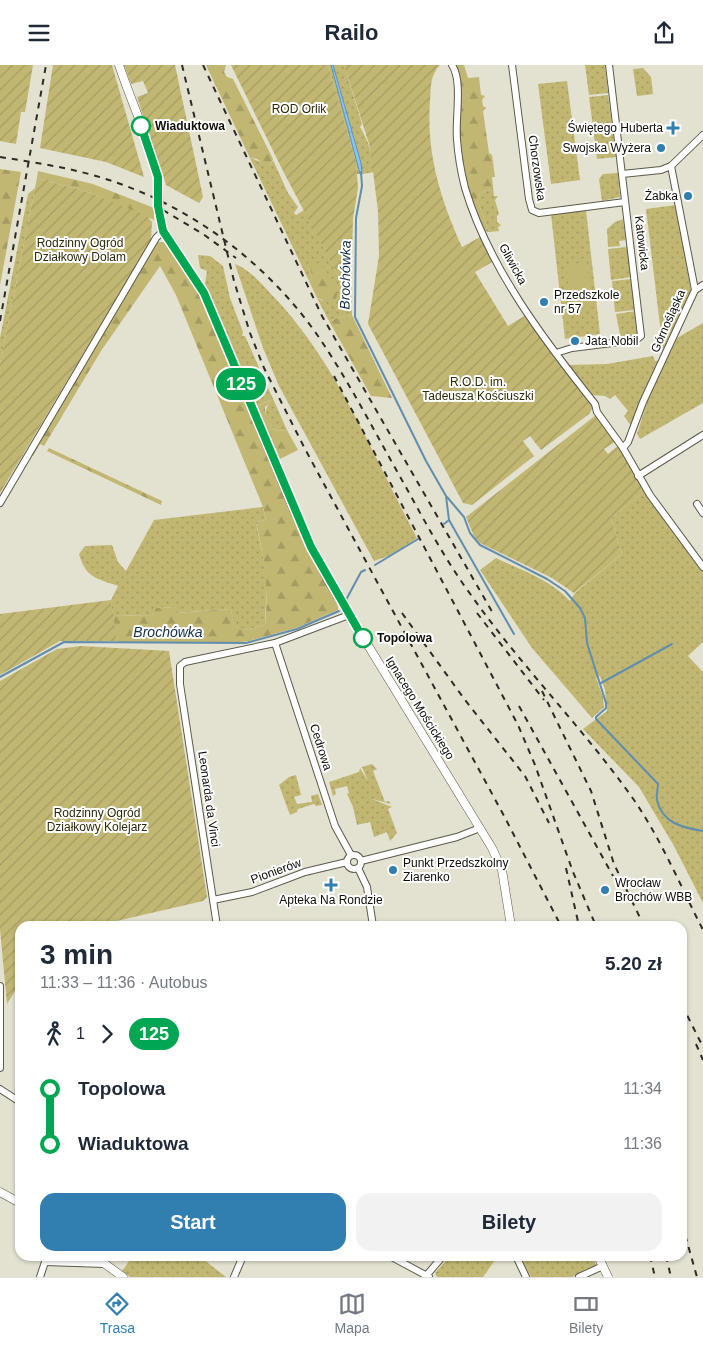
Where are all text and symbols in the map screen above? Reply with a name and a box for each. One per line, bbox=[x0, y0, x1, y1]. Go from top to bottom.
icon: menu bbox=[25, 19, 53, 47]
icon: share bbox=[650, 19, 678, 47]
text: Railo bbox=[325, 20, 378, 45]
park label: ROD Orlik bbox=[272, 102, 327, 116]
marker: Wiaduktowa bbox=[131, 116, 151, 136]
place label: Wiaduktowa bbox=[155, 119, 225, 133]
place label: Świętego Huberta bbox=[568, 120, 663, 135]
marker: Świętego Huberta bbox=[667, 122, 679, 134]
street label: Chorzowska bbox=[525, 134, 549, 202]
place label: Swojska Wyżera bbox=[562, 141, 651, 155]
marker: Swojska Wyżera bbox=[655, 142, 667, 154]
place label: Żabka bbox=[645, 189, 678, 203]
marker: Żabka bbox=[682, 190, 694, 202]
street label: Katowicka bbox=[632, 215, 652, 271]
park label: Rodzinny Ogród Działkowy Dolam bbox=[34, 236, 126, 264]
water label: Brochówka bbox=[336, 240, 354, 310]
street label: Gliwicka bbox=[496, 241, 530, 287]
street label: Górnośląska bbox=[648, 287, 688, 355]
place label: Przedszkole nr 57 bbox=[554, 288, 620, 316]
marker: Przedszkole nr 57 bbox=[538, 296, 550, 308]
place label: Jata Nobil bbox=[585, 334, 638, 348]
marker: Jata Nobil bbox=[569, 335, 581, 347]
line badge: 125 bbox=[212, 368, 270, 400]
text: 125 bbox=[226, 374, 256, 394]
park label: R.O.D. im. Tadeusza Kościuszki bbox=[422, 375, 534, 403]
water label: Brochówka bbox=[133, 624, 203, 640]
marker: Topolowa bbox=[353, 628, 373, 648]
place label: Topolowa bbox=[377, 631, 432, 645]
street label: Ignacego Mościckiego bbox=[383, 654, 458, 762]
street label: Cedrowa bbox=[307, 722, 335, 772]
street label: Leonarda da Vinci bbox=[195, 750, 223, 848]
park label: Rodzinny Ogród Działkowy Kolejarz bbox=[47, 806, 147, 834]
street label: Pionierów bbox=[249, 855, 303, 887]
place label: Punkt Przedszkolny Ziarenko bbox=[403, 856, 508, 884]
marker: Punkt Przedszkolny Ziarenko bbox=[387, 864, 399, 876]
place label: Wrocław Brochów WBB bbox=[615, 876, 692, 904]
marker: Apteka Na Rondzie bbox=[325, 879, 337, 891]
marker: Wrocław Brochów WBB bbox=[599, 884, 611, 896]
place label: Apteka Na Rondzie bbox=[279, 893, 383, 907]
text: 3 min bbox=[40, 939, 113, 970]
text: 5.20 zł bbox=[605, 953, 662, 974]
text: 11:33 – 11:36 · Autobus bbox=[40, 974, 208, 991]
icon: walk bbox=[40, 1020, 68, 1048]
icon: forward bbox=[93, 1020, 121, 1048]
text: 125 bbox=[139, 1024, 169, 1044]
text: 1 bbox=[76, 1025, 85, 1042]
text: Topolowa bbox=[78, 1078, 165, 1099]
text: 11:34 bbox=[623, 1080, 662, 1097]
text: Wiaduktowa bbox=[78, 1133, 189, 1154]
text: 11:36 bbox=[623, 1135, 662, 1152]
button: Start bbox=[40, 1193, 346, 1251]
button: Bilety bbox=[356, 1193, 662, 1251]
tab: Trasa bbox=[100, 1290, 135, 1336]
tab: Mapa bbox=[335, 1290, 370, 1336]
tab: Bilety bbox=[569, 1290, 603, 1336]

